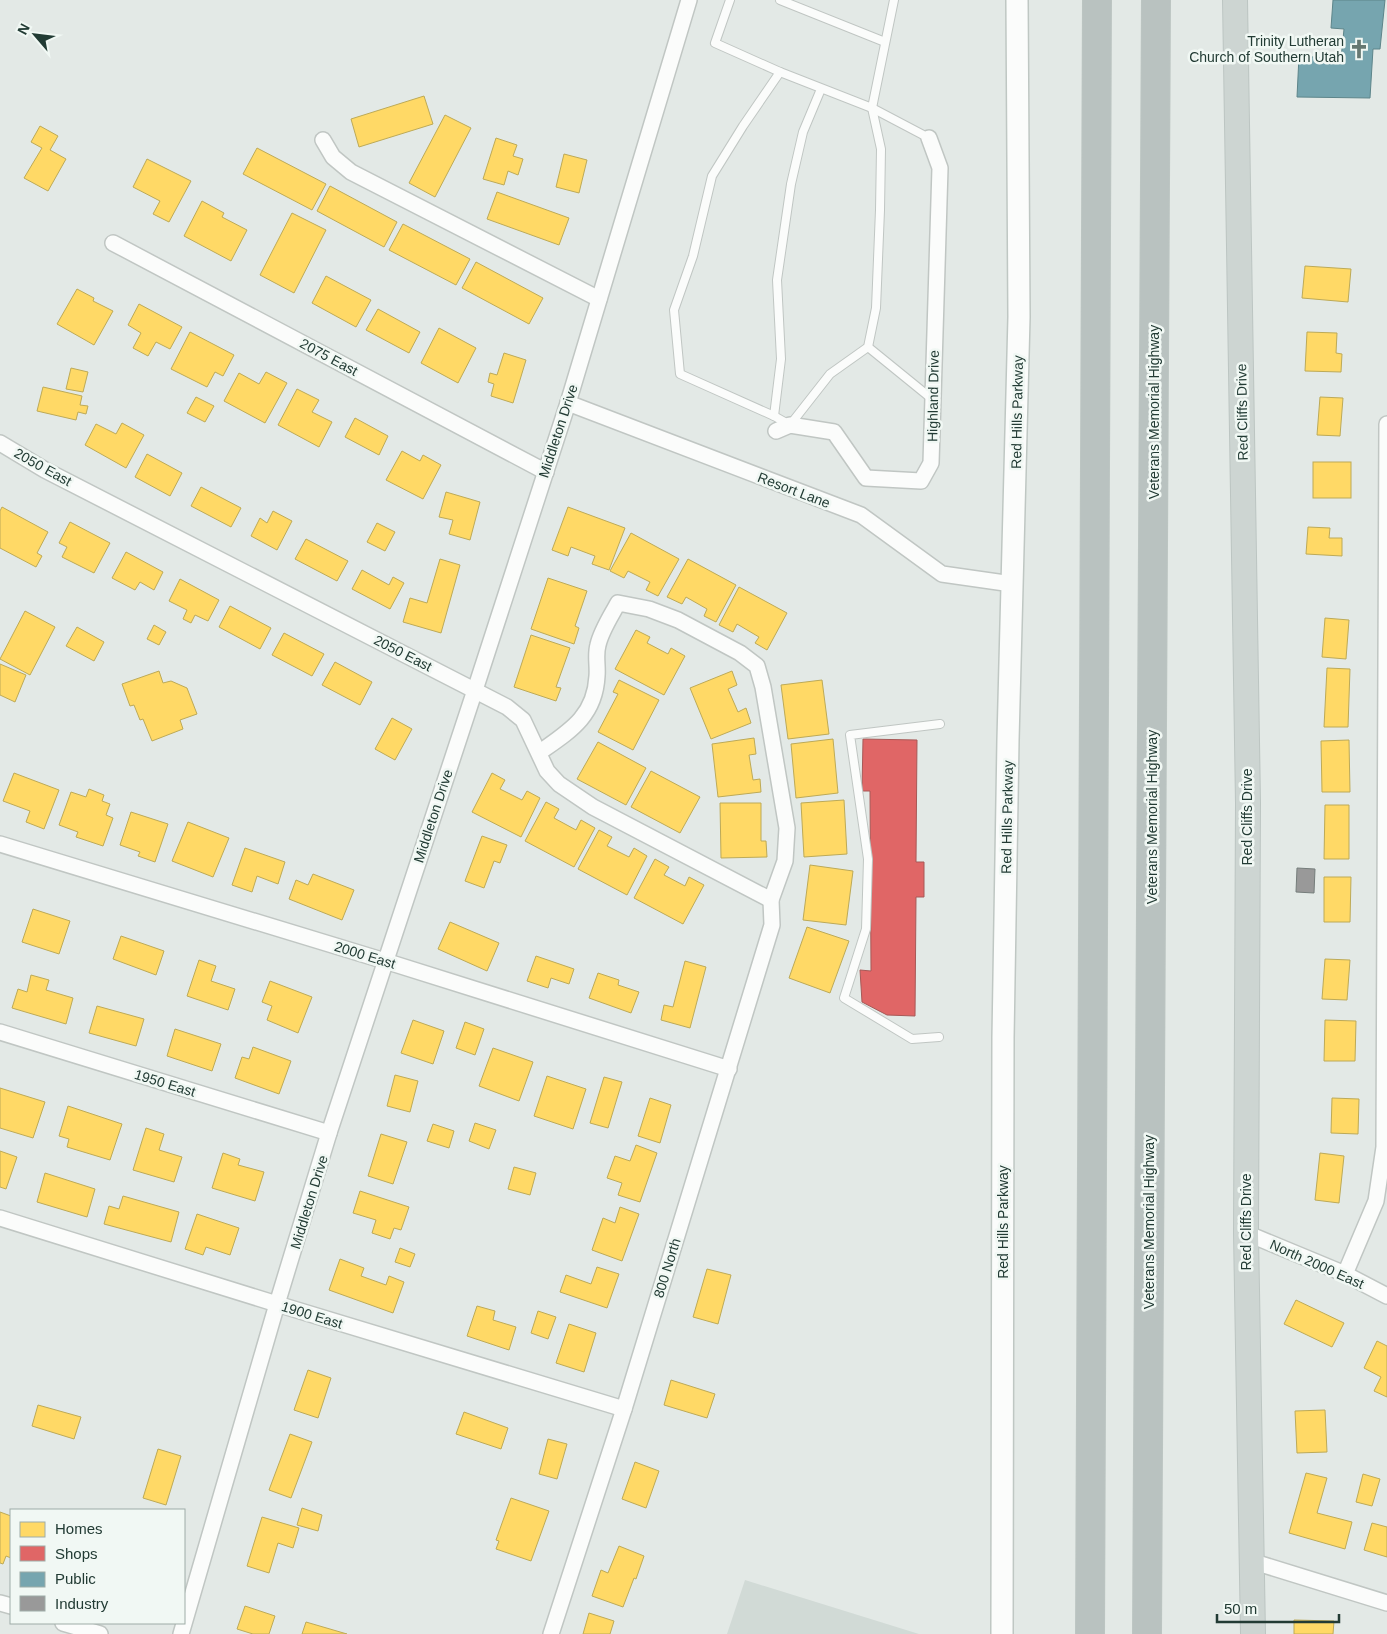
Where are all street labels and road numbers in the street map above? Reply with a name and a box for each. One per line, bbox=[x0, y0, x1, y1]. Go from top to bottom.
street label: Veterans Memorial Highway bbox=[1146, 325, 1162, 499]
street label: 2075 East bbox=[297, 335, 361, 379]
street label: Highland Drive bbox=[924, 350, 942, 442]
street label: Red Hills Parkway bbox=[1008, 355, 1026, 469]
street label: Red Cliffs Drive bbox=[1233, 363, 1251, 461]
street label: Middleton Drive bbox=[535, 382, 581, 480]
street label: 2050 East bbox=[12, 445, 75, 489]
street label: Resort Lane bbox=[756, 469, 833, 511]
street label: 2050 East bbox=[371, 632, 435, 674]
street label: Veterans Memorial Highway bbox=[1144, 730, 1160, 904]
street label: Red Hills Parkway bbox=[998, 760, 1016, 874]
street label: Middleton Drive bbox=[410, 767, 456, 865]
street label: Red Cliffs Drive bbox=[1239, 768, 1255, 866]
street label: 2000 East bbox=[333, 938, 398, 972]
street label: 1950 East bbox=[133, 1066, 198, 1100]
street label: Veterans Memorial Highway bbox=[1141, 1135, 1157, 1309]
street label: Middleton Drive bbox=[287, 1153, 331, 1251]
street label: Red Hills Parkway bbox=[995, 1165, 1011, 1279]
street label: Red Cliffs Drive bbox=[1238, 1173, 1254, 1271]
street label: 800 North bbox=[650, 1236, 684, 1300]
street label: North 2000 East bbox=[1268, 1236, 1367, 1292]
street label: 1900 East bbox=[280, 1298, 345, 1332]

